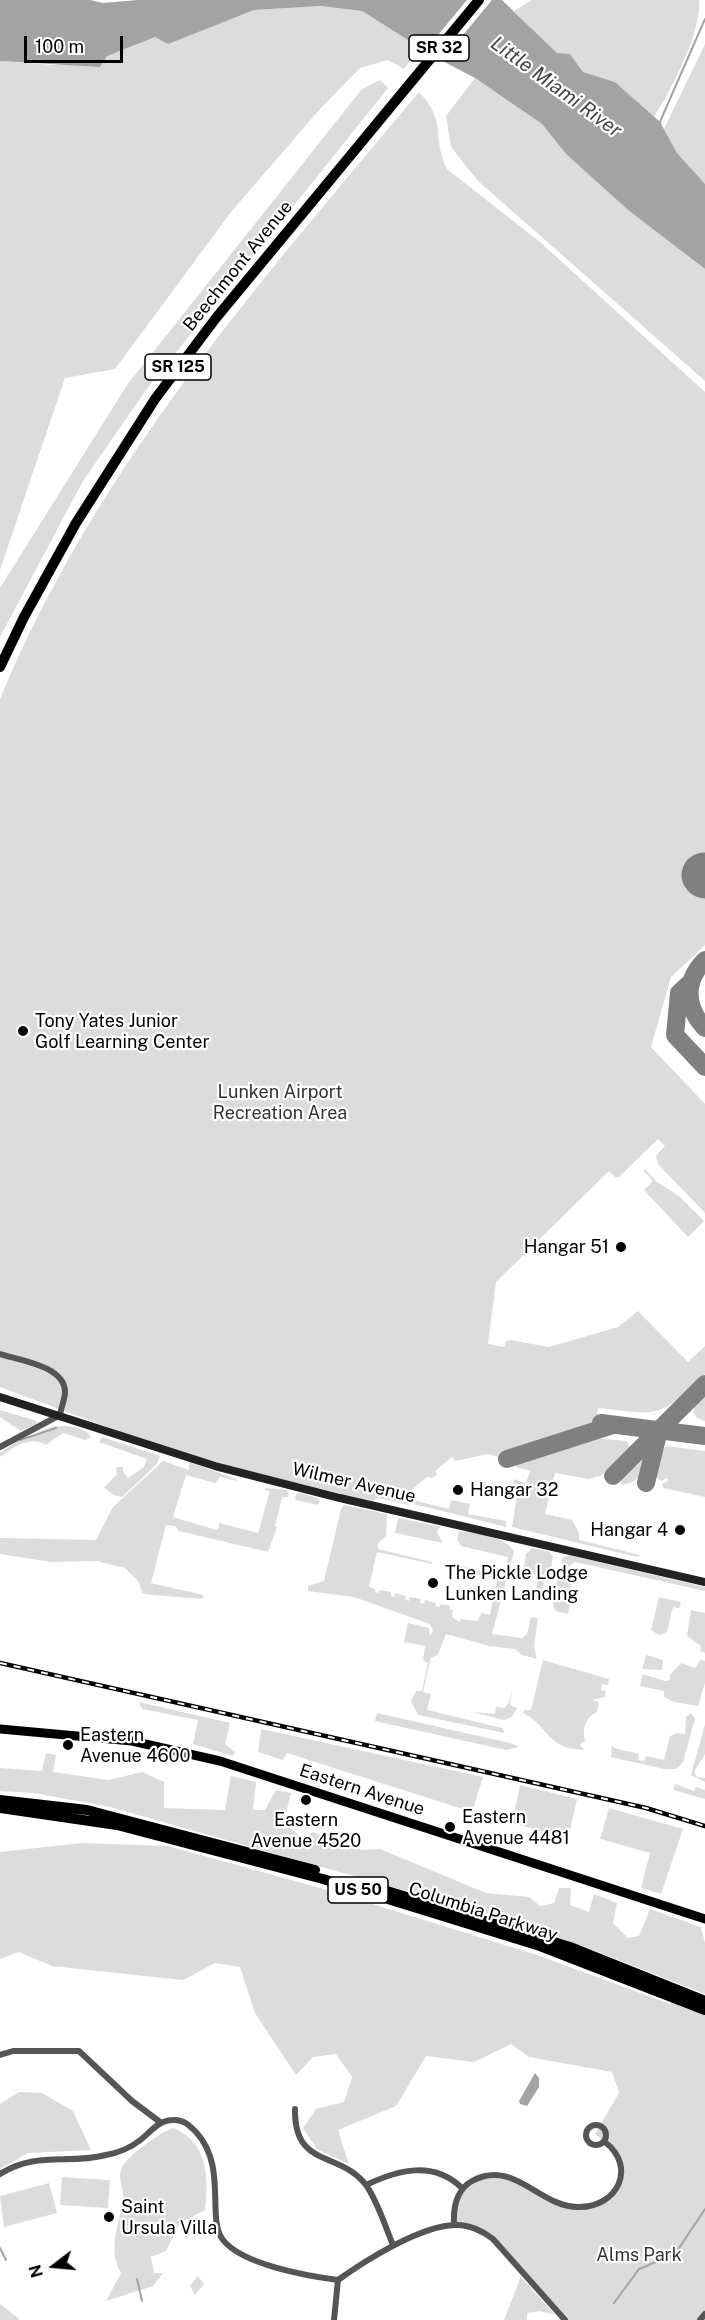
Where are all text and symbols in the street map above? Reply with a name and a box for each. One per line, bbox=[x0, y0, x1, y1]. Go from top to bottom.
scale bar bbox=[27, 24, 126, 62]
water label: Little Miami River bbox=[486, 31, 626, 143]
road number: SR 32 bbox=[409, 35, 469, 61]
text: 100 m bbox=[35, 36, 84, 57]
street label: Beechmont Avenue bbox=[179, 196, 297, 336]
road number: SR 125 bbox=[145, 354, 211, 380]
place label: Tony Yates Junior Golf Learning Center bbox=[35, 1010, 210, 1052]
marker: Tony Yates Junior Golf Learning Center bbox=[16, 1024, 30, 1038]
park label: Lunken Airport Recreation Area bbox=[213, 1081, 347, 1124]
place label: Hangar 51 bbox=[524, 1236, 609, 1258]
marker: Hangar 51 bbox=[614, 1240, 628, 1254]
street label: Wilmer Avenue bbox=[290, 1458, 418, 1508]
place label: Hangar 32 bbox=[470, 1479, 558, 1501]
marker: Hangar 32 bbox=[451, 1483, 465, 1497]
place label: Hangar 4 bbox=[590, 1519, 668, 1541]
marker: Hangar 4 bbox=[673, 1523, 687, 1537]
place label: The Pickle Lodge Lunken Landing bbox=[445, 1562, 588, 1604]
marker: The Pickle Lodge Lunken Landing bbox=[426, 1576, 440, 1590]
place label: Eastern Avenue 4600 bbox=[80, 1724, 191, 1766]
marker: Eastern Avenue 4600 bbox=[61, 1738, 75, 1752]
street label: Eastern Avenue bbox=[297, 1760, 427, 1820]
marker: Eastern Avenue 4520 bbox=[299, 1793, 313, 1807]
place label: Eastern Avenue 4481 bbox=[462, 1806, 570, 1848]
place label: Eastern Avenue 4520 bbox=[251, 1809, 361, 1852]
marker: Eastern Avenue 4481 bbox=[443, 1820, 457, 1834]
road number: US 50 bbox=[328, 1877, 388, 1903]
street label: Columbia Parkway bbox=[406, 1878, 560, 1946]
place label: Saint Ursula Villa bbox=[121, 2196, 217, 2238]
marker: Saint Ursula Villa bbox=[102, 2210, 116, 2224]
north arrow bbox=[24, 2236, 84, 2296]
park label: Alms Park bbox=[596, 2244, 682, 2266]
text: N bbox=[25, 2262, 47, 2280]

